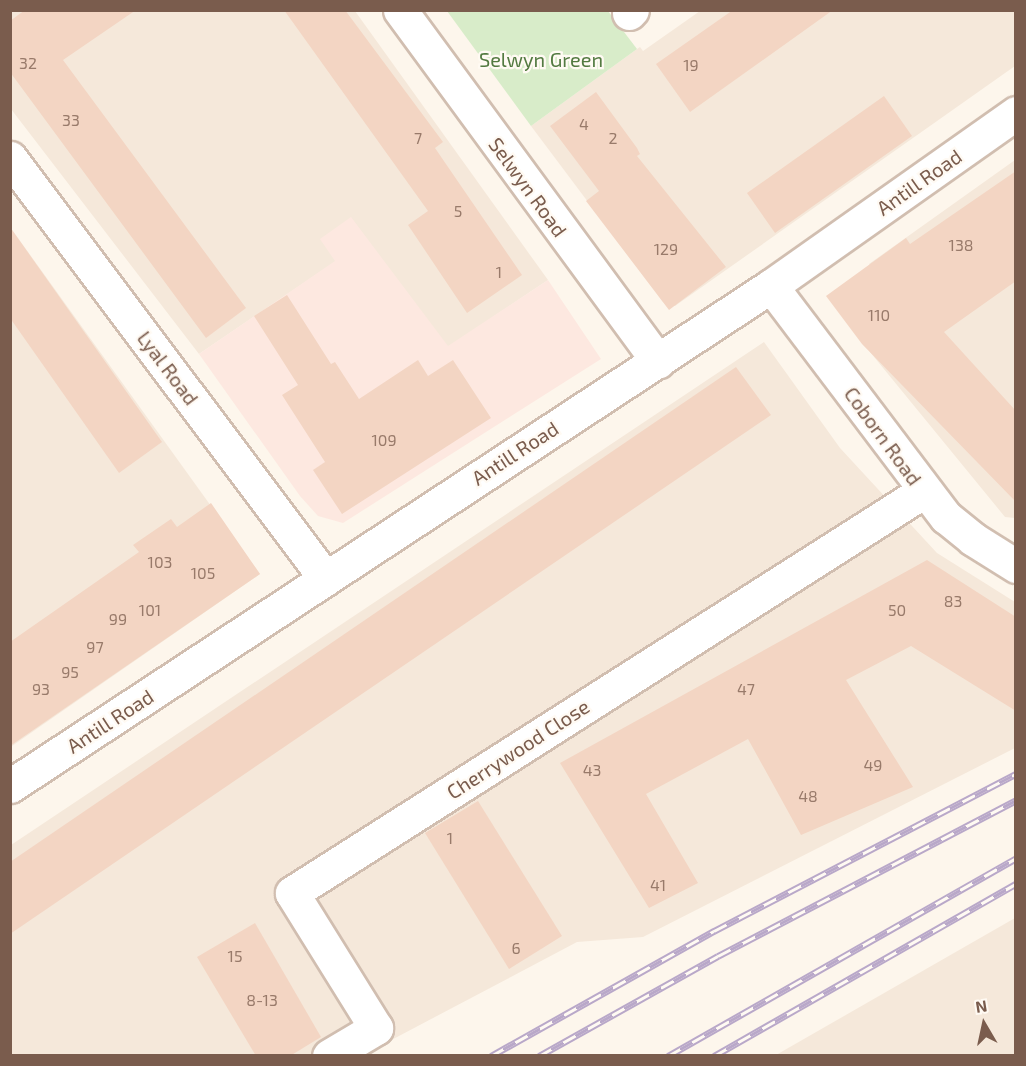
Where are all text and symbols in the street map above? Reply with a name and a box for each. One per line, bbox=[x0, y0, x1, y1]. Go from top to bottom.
park label: Selwyn Green bbox=[479, 47, 603, 71]
house number: 32 bbox=[19, 53, 37, 73]
house number: 19 bbox=[683, 55, 699, 75]
house number: 33 bbox=[62, 110, 80, 130]
house number: 4 bbox=[579, 114, 589, 134]
house number: 7 bbox=[414, 128, 422, 148]
house number: 2 bbox=[609, 128, 617, 148]
street label: Selwyn Road bbox=[484, 133, 572, 241]
street label: Antill Road bbox=[872, 144, 966, 220]
house number: 5 bbox=[454, 201, 462, 221]
house number: 138 bbox=[949, 235, 973, 255]
house number: 129 bbox=[654, 239, 678, 259]
house number: 1 bbox=[496, 262, 502, 282]
house number: 110 bbox=[868, 305, 890, 325]
street label: Lyal Road bbox=[132, 326, 204, 410]
street label: Coborn Road bbox=[839, 382, 927, 490]
street label: Antill Road bbox=[467, 416, 563, 490]
house number: 109 bbox=[371, 430, 397, 450]
house number: 103 bbox=[148, 552, 172, 572]
house number: 105 bbox=[191, 563, 215, 583]
house number: 83 bbox=[944, 591, 962, 611]
house number: 101 bbox=[139, 600, 161, 620]
house number: 50 bbox=[888, 600, 906, 620]
house number: 99 bbox=[109, 609, 127, 629]
house number: 97 bbox=[86, 637, 104, 657]
house number: 95 bbox=[61, 662, 79, 682]
house number: 93 bbox=[32, 679, 50, 699]
house number: 47 bbox=[737, 679, 755, 699]
street label: Antill Road bbox=[62, 684, 158, 758]
street label: Cherrywood Close bbox=[442, 694, 594, 804]
house number: 49 bbox=[864, 755, 882, 775]
house number: 43 bbox=[583, 760, 601, 780]
house number: 48 bbox=[798, 786, 818, 806]
house number: 1 bbox=[447, 828, 453, 848]
house number: 41 bbox=[650, 875, 666, 895]
house number: 6 bbox=[511, 938, 521, 958]
house number: 15 bbox=[228, 946, 242, 966]
house number: 8-13 bbox=[246, 990, 278, 1010]
north arrow bbox=[954, 994, 1014, 1054]
text: N bbox=[974, 995, 988, 1016]

